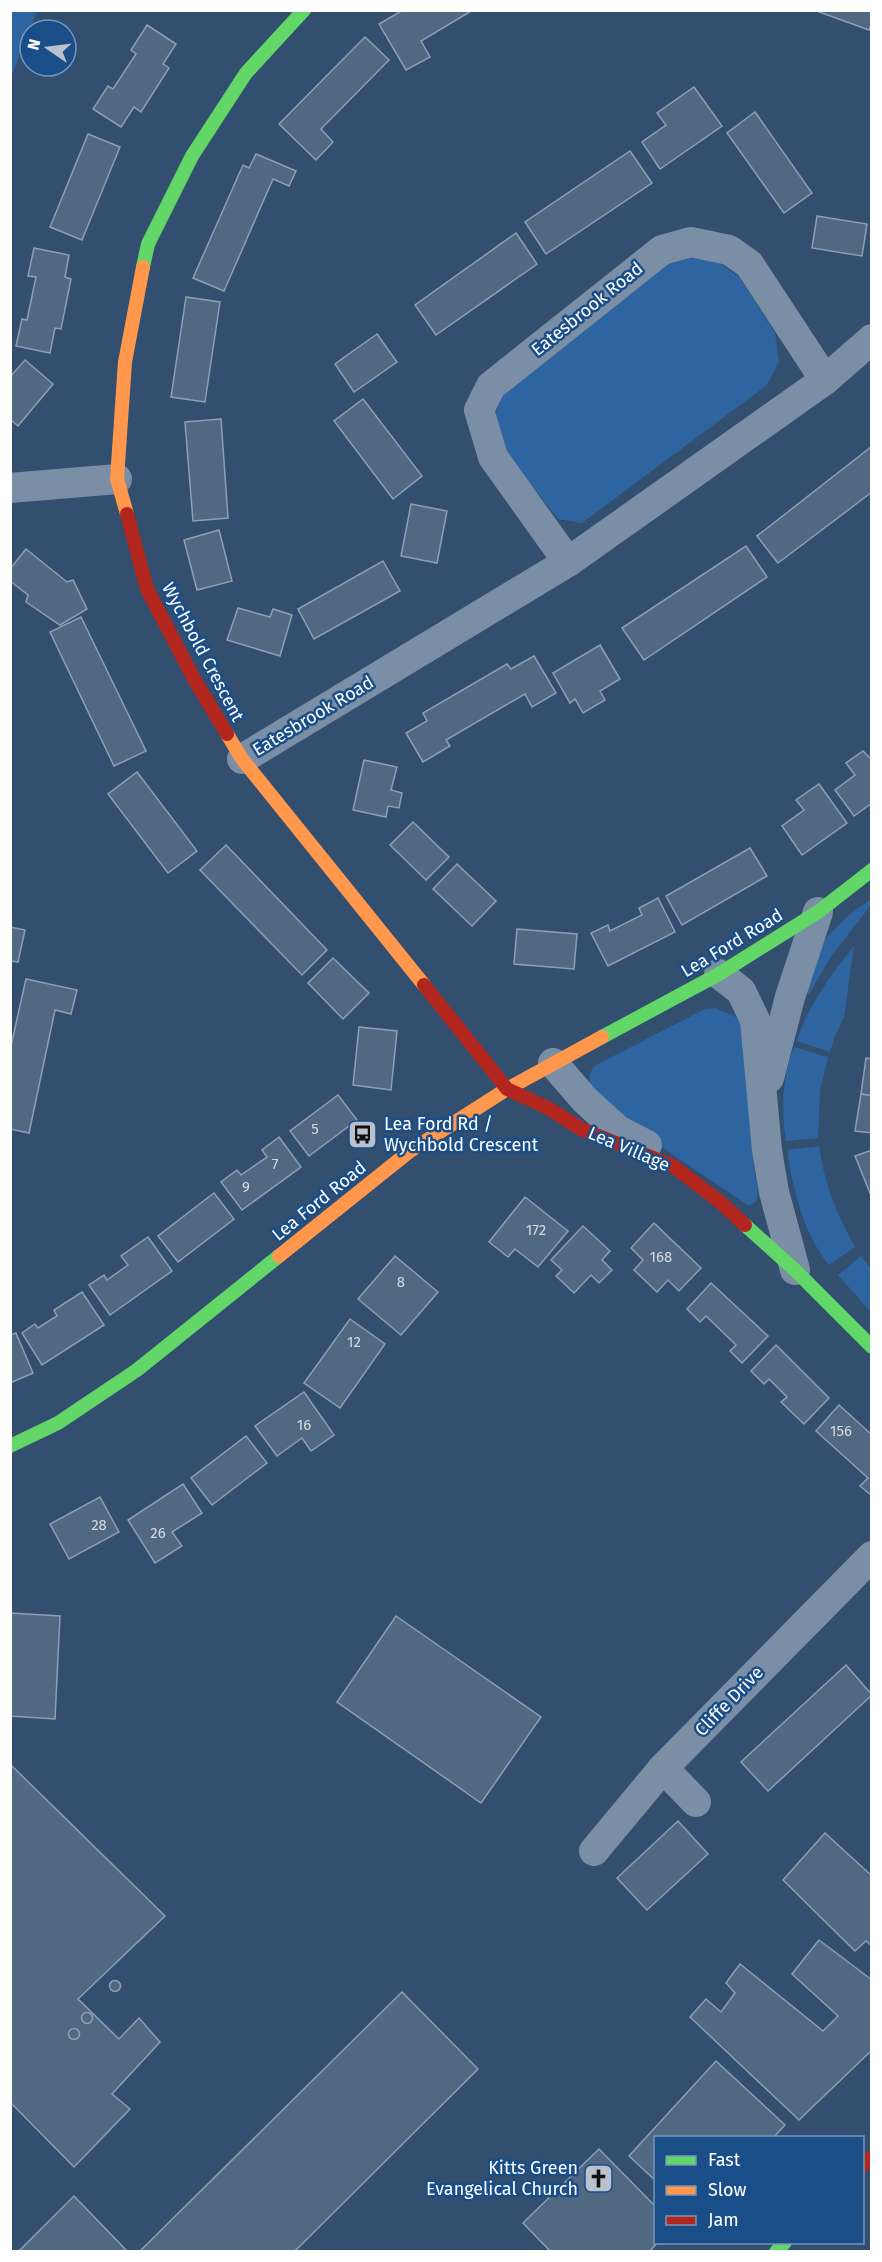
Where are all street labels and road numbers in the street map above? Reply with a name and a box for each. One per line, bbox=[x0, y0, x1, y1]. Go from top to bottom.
street label: Eatesbrook Road bbox=[527, 257, 647, 361]
street label: Wychbold Crescent bbox=[157, 579, 249, 726]
street label: Eatesbrook Road bbox=[248, 671, 378, 761]
street label: Lea Ford Road bbox=[677, 904, 787, 982]
street label: Lea Village bbox=[585, 1122, 673, 1176]
street label: Lea Ford Road bbox=[267, 1156, 371, 1246]
street label: Cliffe Drive bbox=[690, 1661, 768, 1741]

